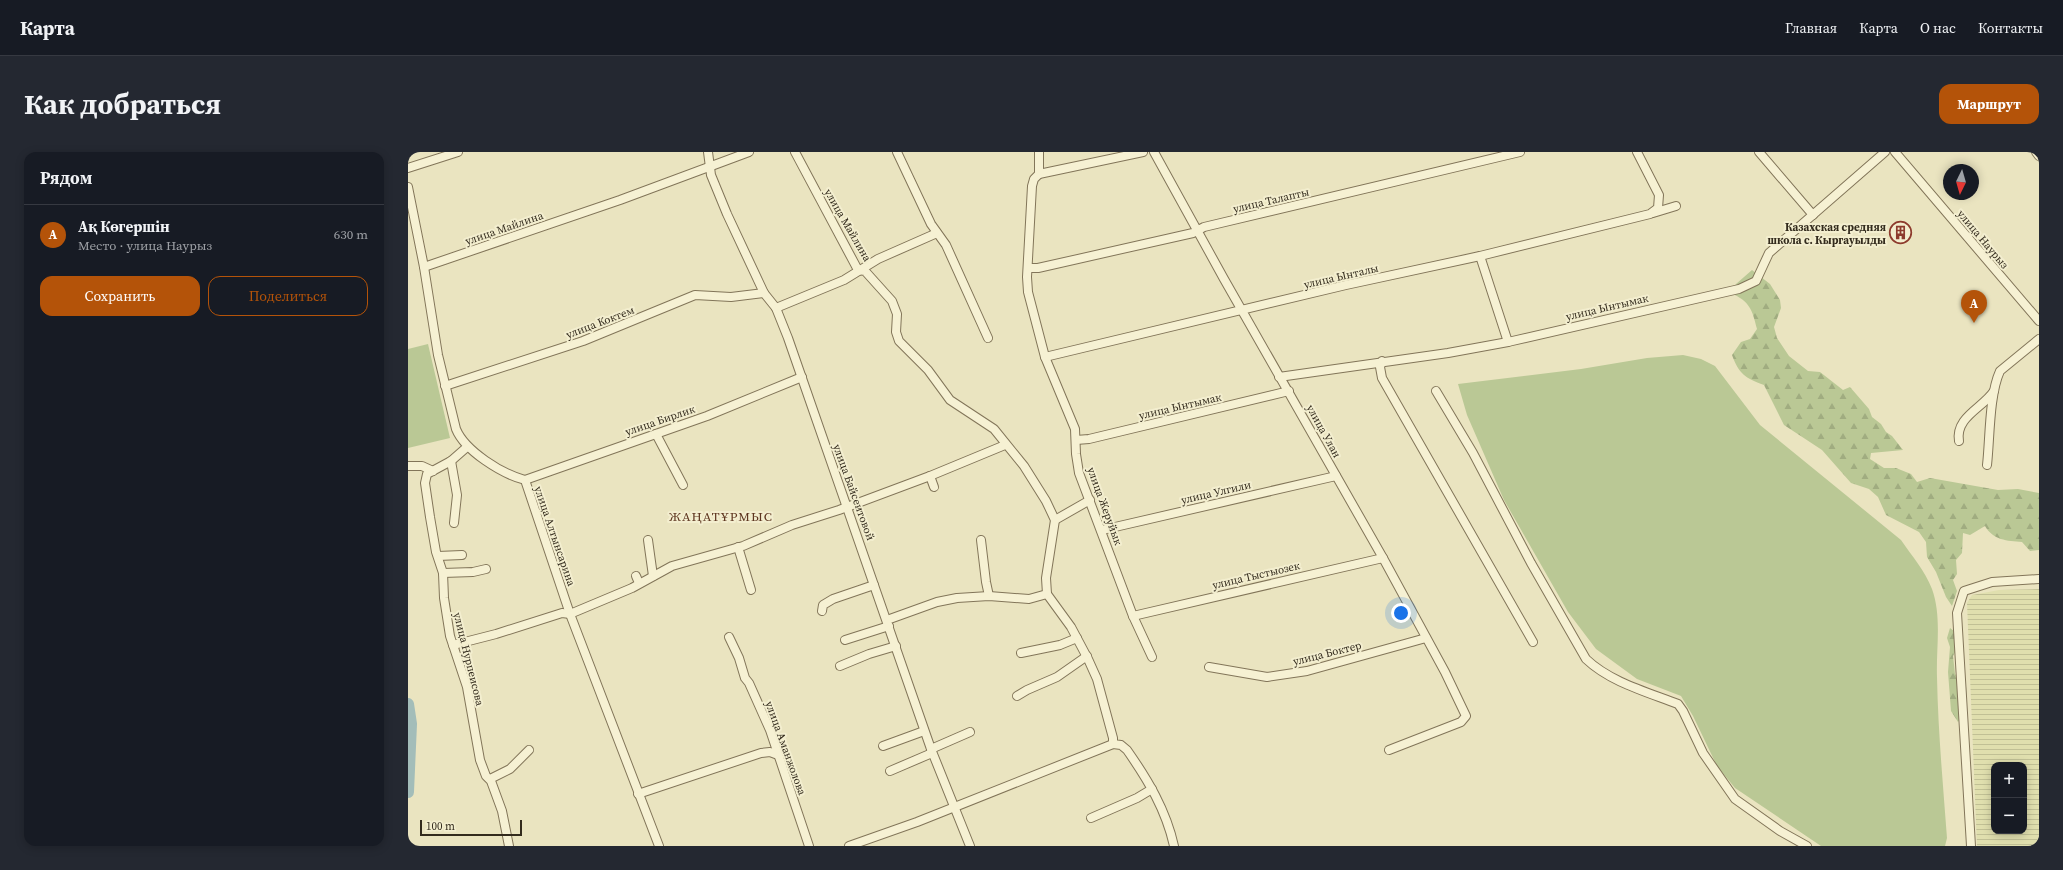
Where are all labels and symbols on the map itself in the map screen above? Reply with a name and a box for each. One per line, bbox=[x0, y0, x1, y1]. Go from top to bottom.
north arrow bbox=[1943, 164, 1979, 200]
street label: улица Талапты bbox=[1232, 184, 1311, 217]
street label: улица Майлина bbox=[821, 186, 875, 265]
street label: улица Наурыз bbox=[1954, 207, 2012, 272]
street label: улица Майлина bbox=[463, 208, 546, 249]
place label: Казахская средняя школа с. Кыргауылды bbox=[1767, 220, 1886, 248]
building icon: Казахская средняя школа с. Кыргауылды bbox=[1888, 220, 1914, 246]
street label: улица Ынталы bbox=[1302, 261, 1380, 292]
pin: A bbox=[1961, 290, 1987, 323]
street label: улица Ынтымак bbox=[1564, 291, 1650, 324]
street label: улица Коктем bbox=[564, 303, 636, 342]
street label: улица Ынтымак bbox=[1137, 390, 1223, 423]
street label: улица Бирлик bbox=[623, 401, 697, 439]
street label: улица Улан bbox=[1303, 402, 1344, 461]
street label: улица Байсеитовой bbox=[829, 442, 878, 542]
street label: улица Жеруйык bbox=[1083, 465, 1126, 547]
street label: улица Улгили bbox=[1180, 477, 1253, 508]
street label: улица Алтынсарина bbox=[530, 484, 579, 589]
district label: ЖАҢАТҰРМЫС bbox=[669, 508, 773, 525]
street label: улица Тыстыозек bbox=[1211, 558, 1301, 593]
your location bbox=[1391, 603, 1411, 623]
street label: улица Нурпеисова bbox=[450, 611, 487, 708]
street label: улица Боктер bbox=[1291, 638, 1363, 669]
street label: улица Аманжолова bbox=[762, 699, 810, 798]
scale bar bbox=[420, 818, 522, 837]

